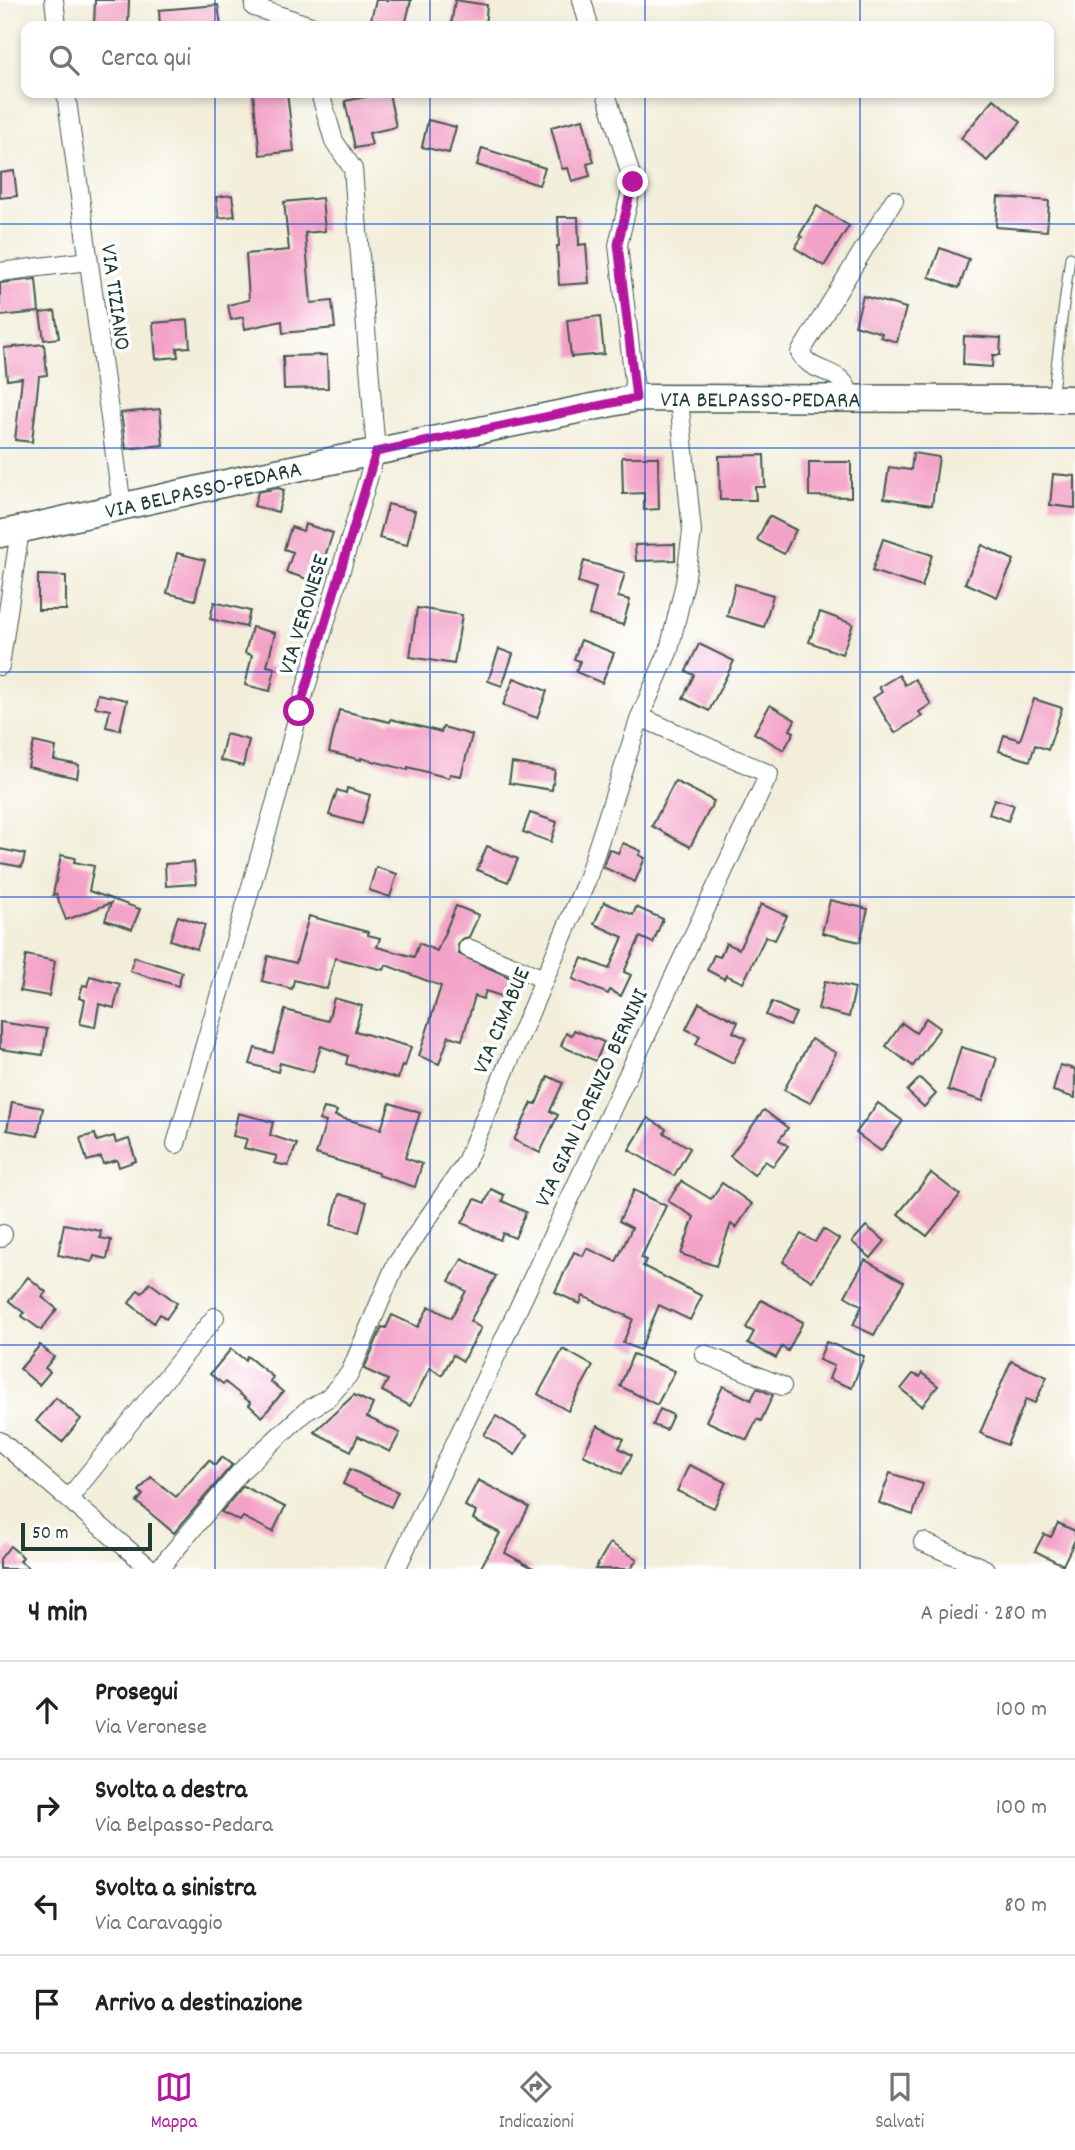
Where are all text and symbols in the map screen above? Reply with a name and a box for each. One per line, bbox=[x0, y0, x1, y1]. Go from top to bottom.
search box bbox=[21, 21, 1054, 98]
icon: search bbox=[45, 41, 83, 79]
text: Cerca qui bbox=[101, 41, 191, 78]
route end bbox=[617, 166, 648, 197]
street label: VIA TIZIANO bbox=[90, 242, 137, 353]
street label: VIA BELPASSO-PEDARA bbox=[660, 385, 861, 419]
street label: VIA BELPASSO-PEDARA bbox=[102, 454, 305, 530]
street label: VIA VERONESE bbox=[271, 550, 339, 679]
route start bbox=[283, 695, 314, 726]
street label: VIA CIMABUE bbox=[466, 962, 541, 1080]
street label: VIA GIAN LORENZO BERNINI bbox=[528, 984, 658, 1213]
scale bar bbox=[21, 1520, 152, 1552]
text: 50 m bbox=[32, 1521, 69, 1548]
text: 4 min bbox=[28, 1593, 87, 1636]
text: A piedi · 280 m bbox=[921, 1598, 1047, 1631]
text: Prosegui bbox=[95, 1675, 178, 1712]
icon: ahead bbox=[28, 1691, 66, 1729]
text: 100 m bbox=[996, 1694, 1047, 1727]
text: Via Veronese bbox=[95, 1712, 207, 1745]
text: Svolta a destra bbox=[95, 1773, 247, 1810]
icon: right bbox=[28, 1789, 66, 1827]
text: 100 m bbox=[996, 1792, 1047, 1825]
text: Via Belpasso-Pedara bbox=[95, 1810, 273, 1843]
text: Svolta a sinistra bbox=[95, 1871, 256, 1908]
icon: left bbox=[28, 1887, 66, 1925]
text: 80 m bbox=[1004, 1890, 1047, 1923]
text: Via Caravaggio bbox=[95, 1908, 223, 1941]
icon: arrive bbox=[28, 1985, 66, 2023]
text: Arrivo a destinazione bbox=[95, 1986, 303, 2023]
tab: Mappa bbox=[151, 2068, 197, 2137]
tab: Indicazioni bbox=[499, 2068, 574, 2137]
tab: Salvati bbox=[875, 2068, 924, 2137]

